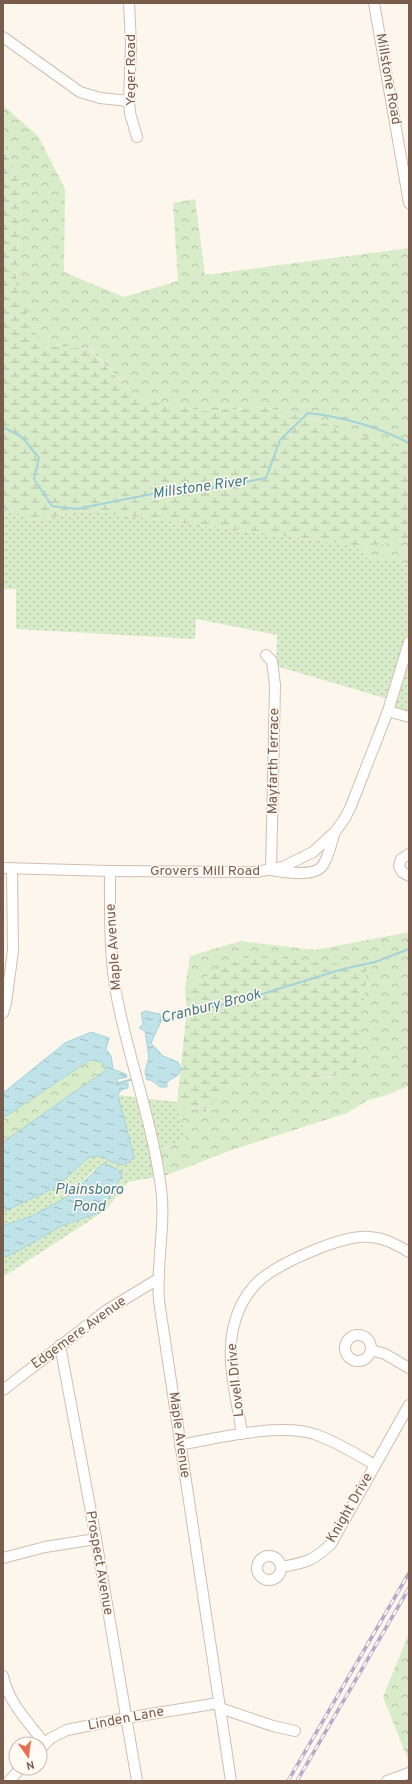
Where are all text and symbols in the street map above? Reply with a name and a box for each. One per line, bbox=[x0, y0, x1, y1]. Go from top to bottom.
street label: Millstone Road bbox=[372, 32, 404, 126]
street label: Yeger Road bbox=[123, 34, 140, 106]
water label: Millstone River bbox=[151, 472, 250, 504]
street label: Mayfarth Terrace bbox=[265, 708, 283, 814]
street label: Grovers Mill Road bbox=[150, 863, 260, 880]
street label: Maple Avenue bbox=[102, 903, 126, 991]
water label: Cranbury Brook bbox=[159, 985, 263, 1029]
water label: Plainsboro Pond bbox=[55, 1181, 123, 1217]
street label: Edgemere Avenue bbox=[28, 1293, 130, 1373]
street label: Lovell Drive bbox=[224, 1342, 248, 1418]
street label: Maple Avenue bbox=[165, 1391, 193, 1479]
street label: Knight Drive bbox=[323, 1470, 377, 1546]
street label: Prospect Avenue bbox=[81, 1509, 117, 1617]
street label: Linden Lane bbox=[86, 1703, 166, 1735]
north arrow bbox=[8, 1736, 48, 1776]
text: N bbox=[25, 1757, 36, 1772]

